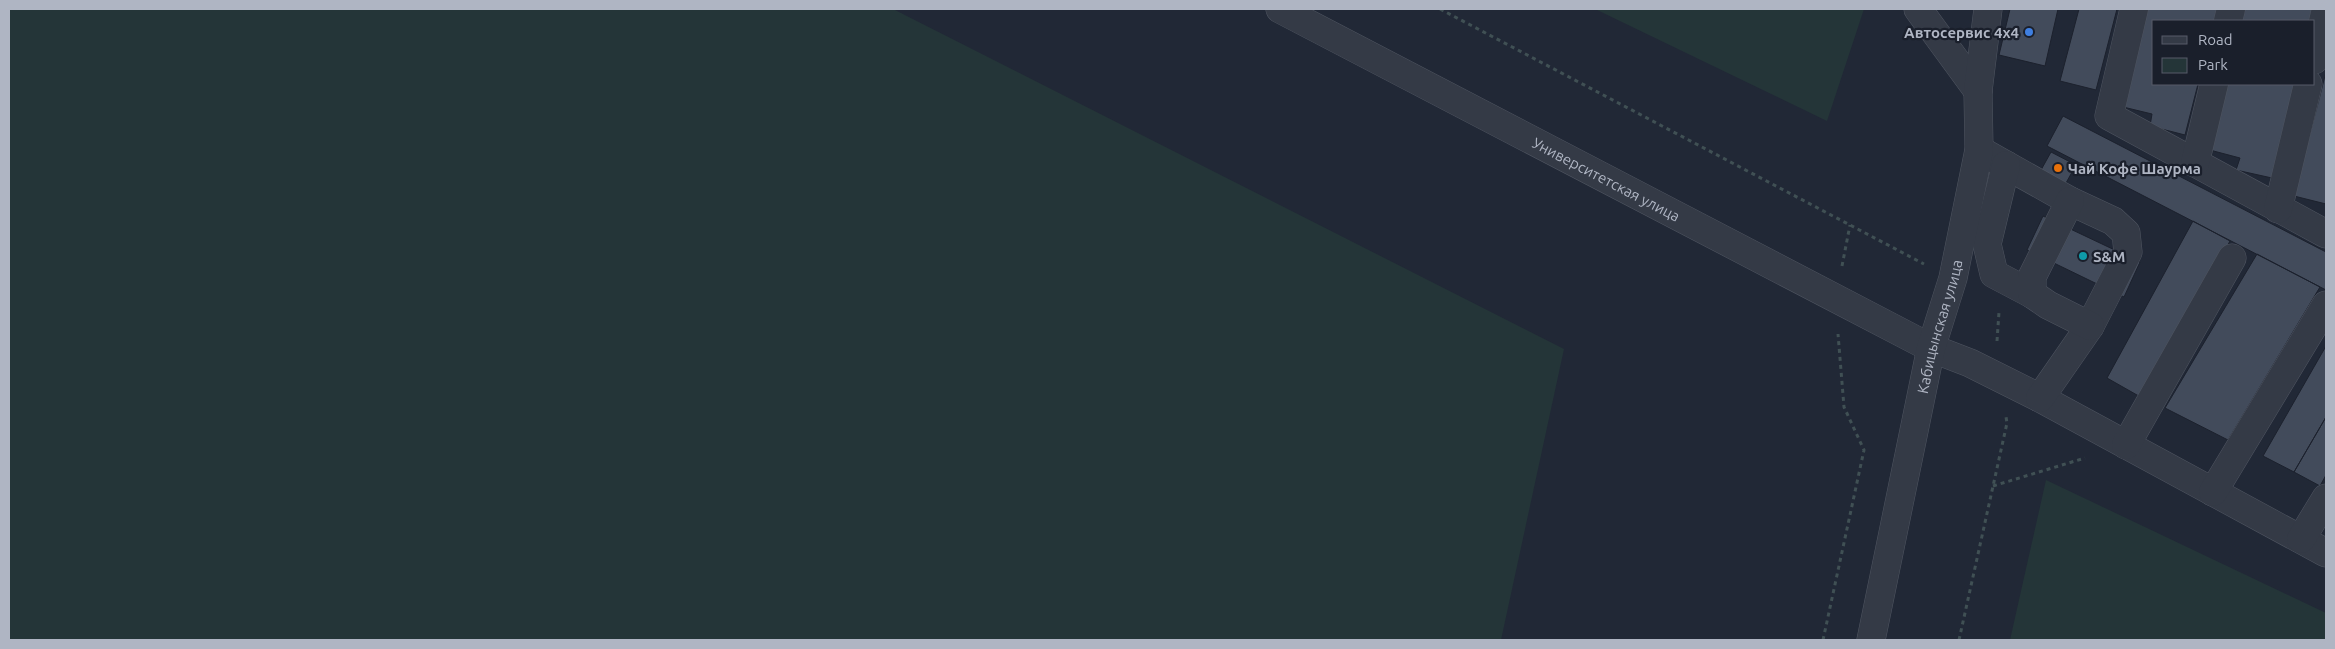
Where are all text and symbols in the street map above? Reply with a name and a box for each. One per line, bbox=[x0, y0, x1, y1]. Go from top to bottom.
legend bbox=[2152, 20, 2315, 85]
place label: Автосервис 4х4 bbox=[1904, 24, 2019, 41]
marker: Автосервис 4х4 bbox=[2023, 26, 2035, 38]
text: Road bbox=[2198, 31, 2233, 48]
text: Park bbox=[2198, 56, 2228, 73]
street label: Университетская улица bbox=[1530, 134, 1683, 224]
place label: Чай Кофе Шаурма bbox=[2068, 160, 2201, 177]
marker: Чай Кофе Шаурма bbox=[2052, 162, 2064, 174]
place label: S&M bbox=[2093, 248, 2125, 265]
marker: S&M bbox=[2077, 250, 2089, 262]
street label: Кабицынская улица bbox=[1913, 258, 1965, 395]

